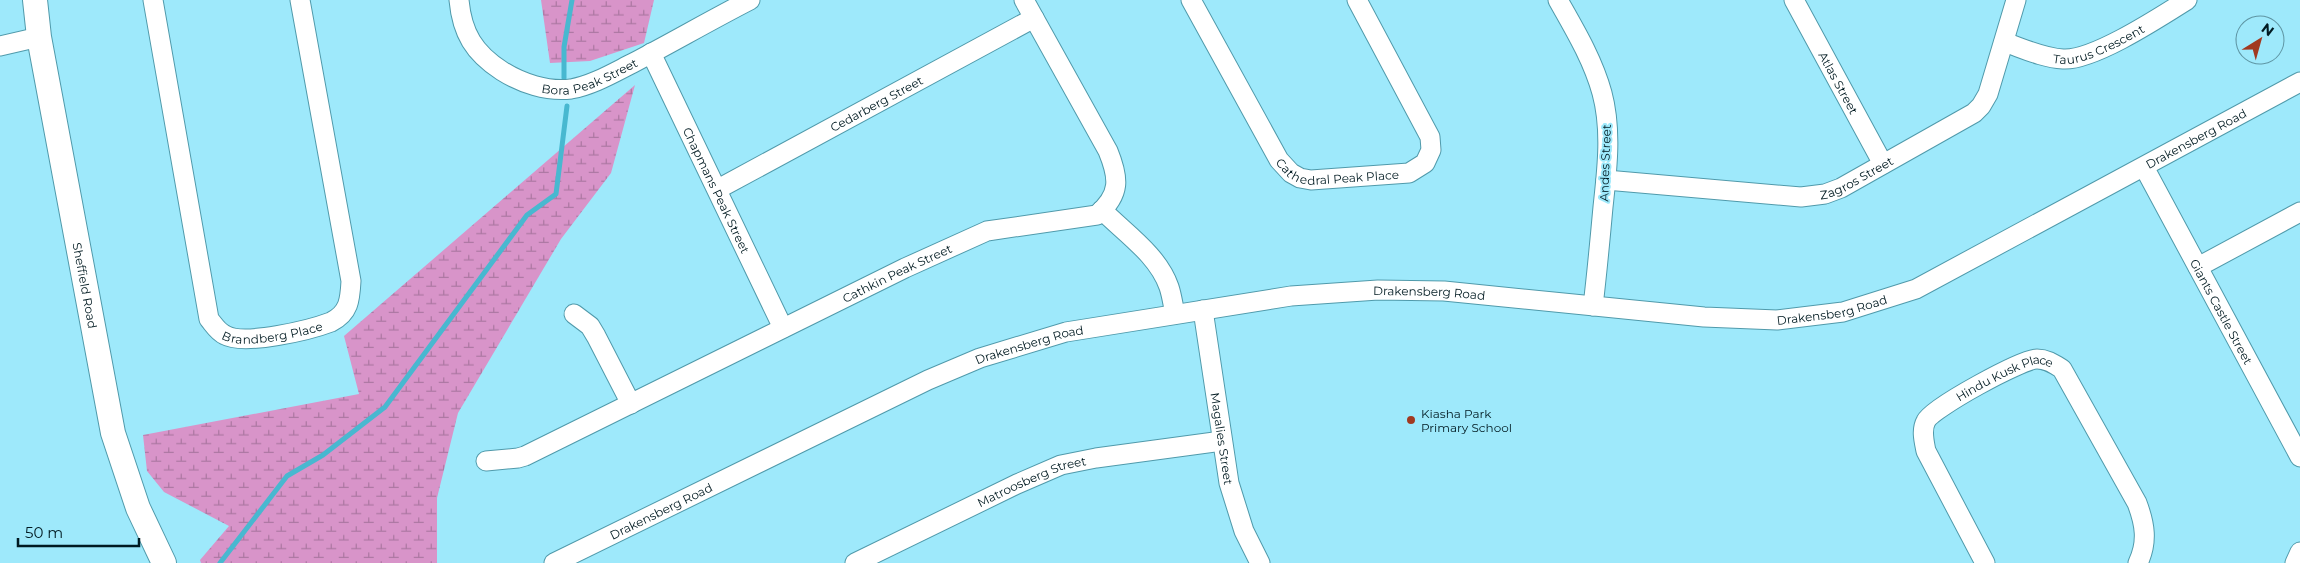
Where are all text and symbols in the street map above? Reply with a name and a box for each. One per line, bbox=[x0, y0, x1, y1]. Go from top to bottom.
north arrow bbox=[2235, 15, 2285, 65]
text: N bbox=[2258, 19, 2278, 40]
street label: Taurus Crescent bbox=[2052, 21, 2147, 67]
street label: Atlas Street bbox=[1816, 49, 1862, 117]
street label: Bora Peak Street bbox=[541, 55, 640, 97]
street label: Cedarberg Street bbox=[827, 72, 925, 134]
street label: Drakensberg Road bbox=[2143, 105, 2249, 171]
street label: Andes Street bbox=[1596, 124, 1614, 202]
street label: Chapmans Peak Street bbox=[680, 125, 753, 256]
street label: Zagros Street bbox=[1819, 153, 1896, 202]
street label: Cathedral Peak Place bbox=[1273, 155, 1399, 188]
street label: Cathkin Peak Street bbox=[840, 240, 954, 305]
street label: Sheffield Road bbox=[70, 241, 101, 330]
street label: Giants Castle Street bbox=[2187, 256, 2256, 367]
street label: Drakensberg Road bbox=[1373, 282, 1486, 303]
street label: Drakensberg Road bbox=[1776, 291, 1889, 327]
street label: Brandberg Place bbox=[220, 318, 324, 346]
street label: Drakensberg Road bbox=[972, 322, 1084, 367]
street label: Hindu Kusk Place bbox=[1953, 351, 2056, 404]
street label: Magalies Street bbox=[1208, 391, 1237, 486]
place label: Kiasha Park Primary School bbox=[1421, 406, 1512, 435]
marker: Kiasha Park Primary School bbox=[1405, 414, 1417, 426]
street label: Matroosberg Street bbox=[974, 453, 1087, 510]
street label: Drakensberg Road bbox=[607, 479, 715, 542]
scale bar bbox=[18, 516, 139, 548]
text: 50 m bbox=[25, 523, 63, 542]

